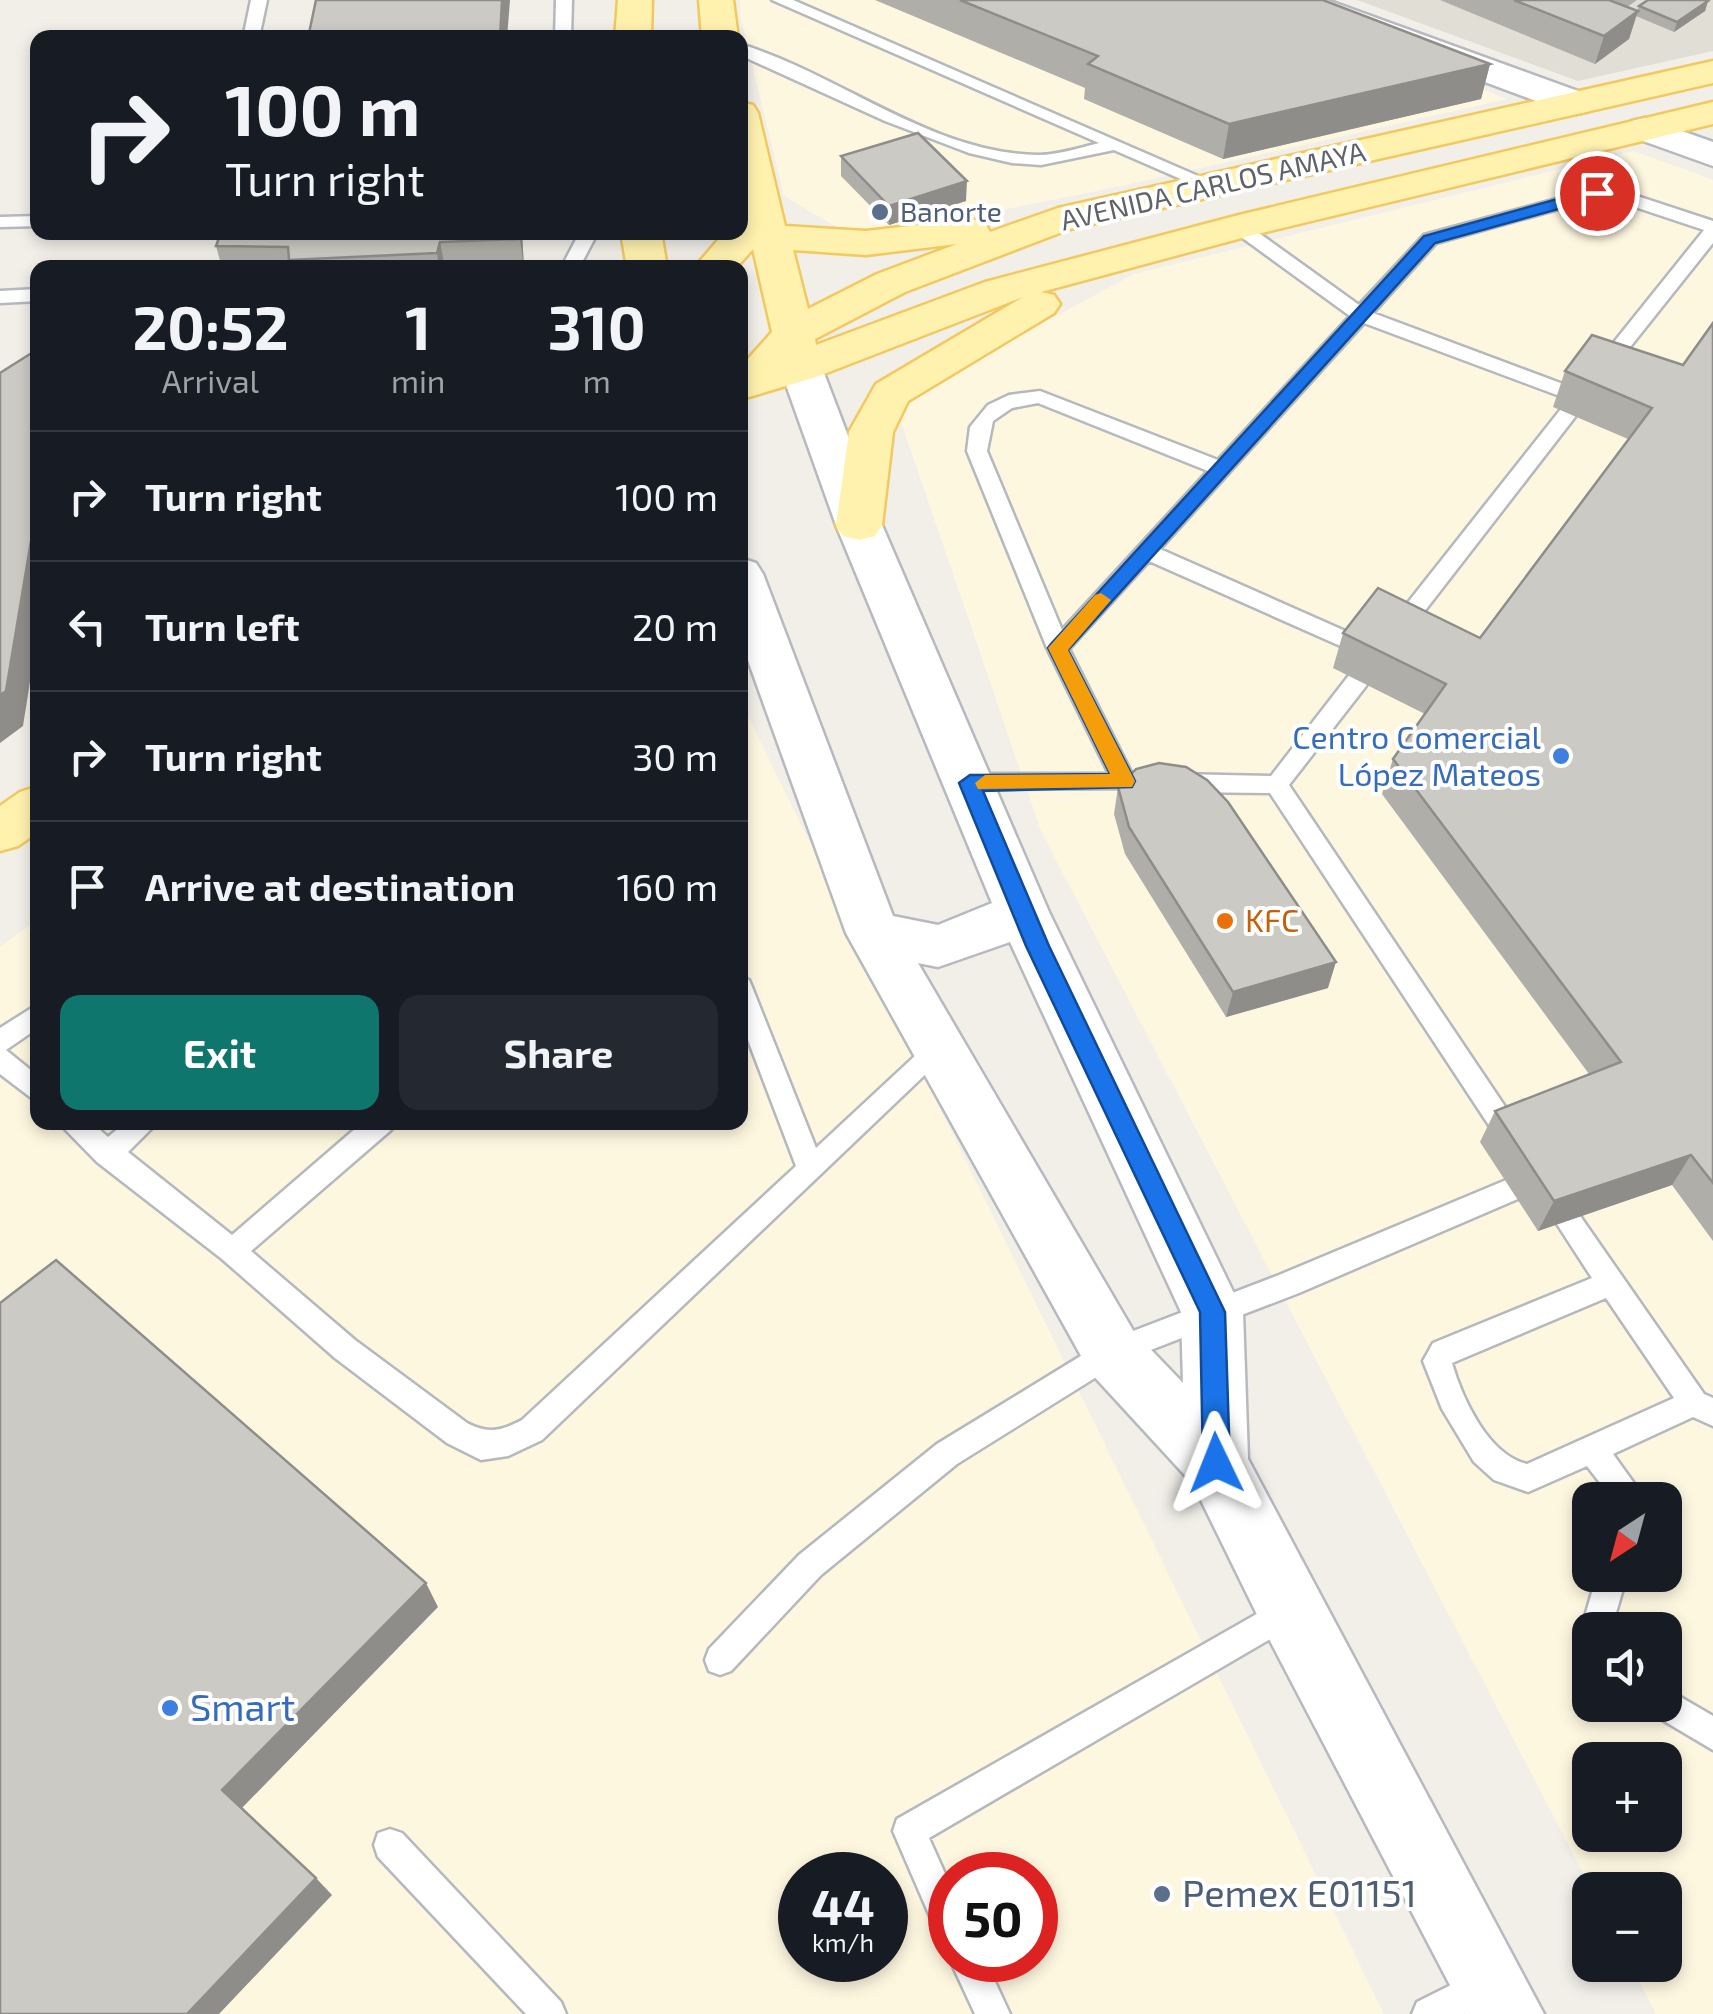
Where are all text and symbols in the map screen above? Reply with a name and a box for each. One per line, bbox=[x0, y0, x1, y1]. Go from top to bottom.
text: 100 m bbox=[225, 66, 420, 150]
icon: right bbox=[60, 70, 190, 200]
street label: AVENIDA CARLOS AMAYA bbox=[1057, 133, 1369, 237]
text: Turn right bbox=[225, 151, 425, 205]
pin bbox=[1555, 151, 1640, 236]
icon: arrive bbox=[1570, 166, 1625, 221]
place label: Banorte bbox=[900, 194, 1002, 228]
marker: Banorte bbox=[869, 201, 891, 223]
text: 20:52 bbox=[132, 290, 289, 362]
text: 1 bbox=[405, 290, 431, 362]
text: 310 bbox=[548, 290, 646, 362]
text: Arrival bbox=[162, 361, 259, 399]
text: min bbox=[391, 361, 445, 399]
text: m bbox=[583, 361, 611, 399]
icon: right bbox=[60, 469, 115, 524]
text: Turn right bbox=[145, 473, 322, 519]
text: 100 m bbox=[615, 473, 718, 519]
icon: left bbox=[60, 599, 115, 654]
text: Turn left bbox=[145, 603, 300, 649]
text: 20 m bbox=[632, 603, 718, 649]
place label: Centro Comercial López Mateos bbox=[1292, 717, 1541, 792]
icon: right bbox=[60, 729, 115, 784]
text: Turn right bbox=[145, 733, 322, 779]
text: 30 m bbox=[632, 733, 718, 779]
marker: Centro Comercial López Mateos bbox=[1550, 745, 1572, 767]
icon: arrive bbox=[60, 859, 115, 914]
text: Arrive at destination bbox=[145, 863, 515, 909]
text: 160 m bbox=[616, 863, 718, 909]
place label: KFC bbox=[1245, 900, 1299, 938]
marker: KFC bbox=[1214, 910, 1236, 932]
button: Exit bbox=[60, 995, 379, 1110]
button: Share bbox=[399, 995, 718, 1110]
position arrow bbox=[1164, 1411, 1268, 1515]
north arrow bbox=[1572, 1482, 1682, 1592]
map controls bbox=[1572, 1482, 1682, 1982]
button: sound bbox=[1572, 1612, 1682, 1722]
place label: Smart bbox=[190, 1683, 295, 1729]
marker: Smart bbox=[159, 1697, 181, 1719]
button: + bbox=[1572, 1742, 1682, 1852]
speed limit sign: 50 bbox=[928, 1852, 1058, 1982]
place label: Pemex E01151 bbox=[1182, 1869, 1417, 1915]
button: − bbox=[1572, 1872, 1682, 1982]
text: 44 bbox=[811, 1875, 875, 1935]
marker: Pemex E01151 bbox=[1151, 1883, 1173, 1905]
text: km/h bbox=[812, 1927, 874, 1957]

